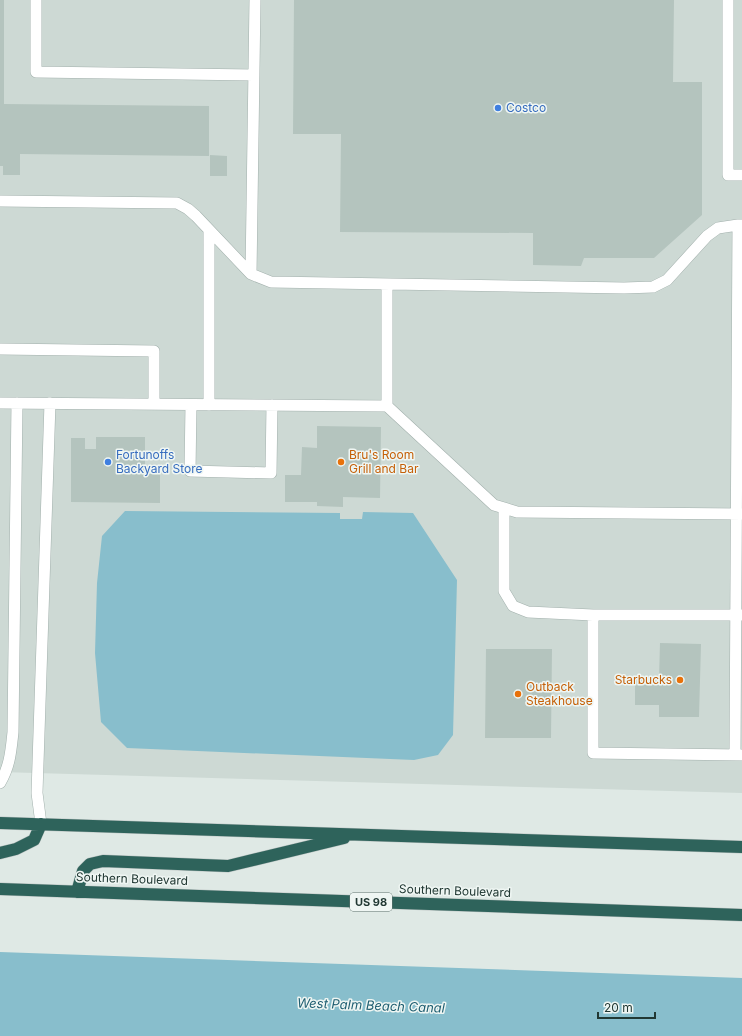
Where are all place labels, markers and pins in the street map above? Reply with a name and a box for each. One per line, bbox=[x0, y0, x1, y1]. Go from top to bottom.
place label: Costco bbox=[506, 100, 546, 115]
marker: Costco bbox=[493, 103, 503, 113]
place label: Fortunoffs Backyard Store bbox=[116, 447, 203, 476]
place label: Bru's Room Grill and Bar bbox=[349, 447, 419, 476]
marker: Fortunoffs Backyard Store bbox=[103, 457, 113, 467]
marker: Bru's Room Grill and Bar bbox=[336, 457, 346, 467]
place label: Starbucks bbox=[615, 672, 672, 687]
marker: Starbucks bbox=[675, 675, 685, 685]
place label: Outback Steakhouse bbox=[526, 679, 593, 708]
marker: Outback Steakhouse bbox=[513, 689, 523, 699]

